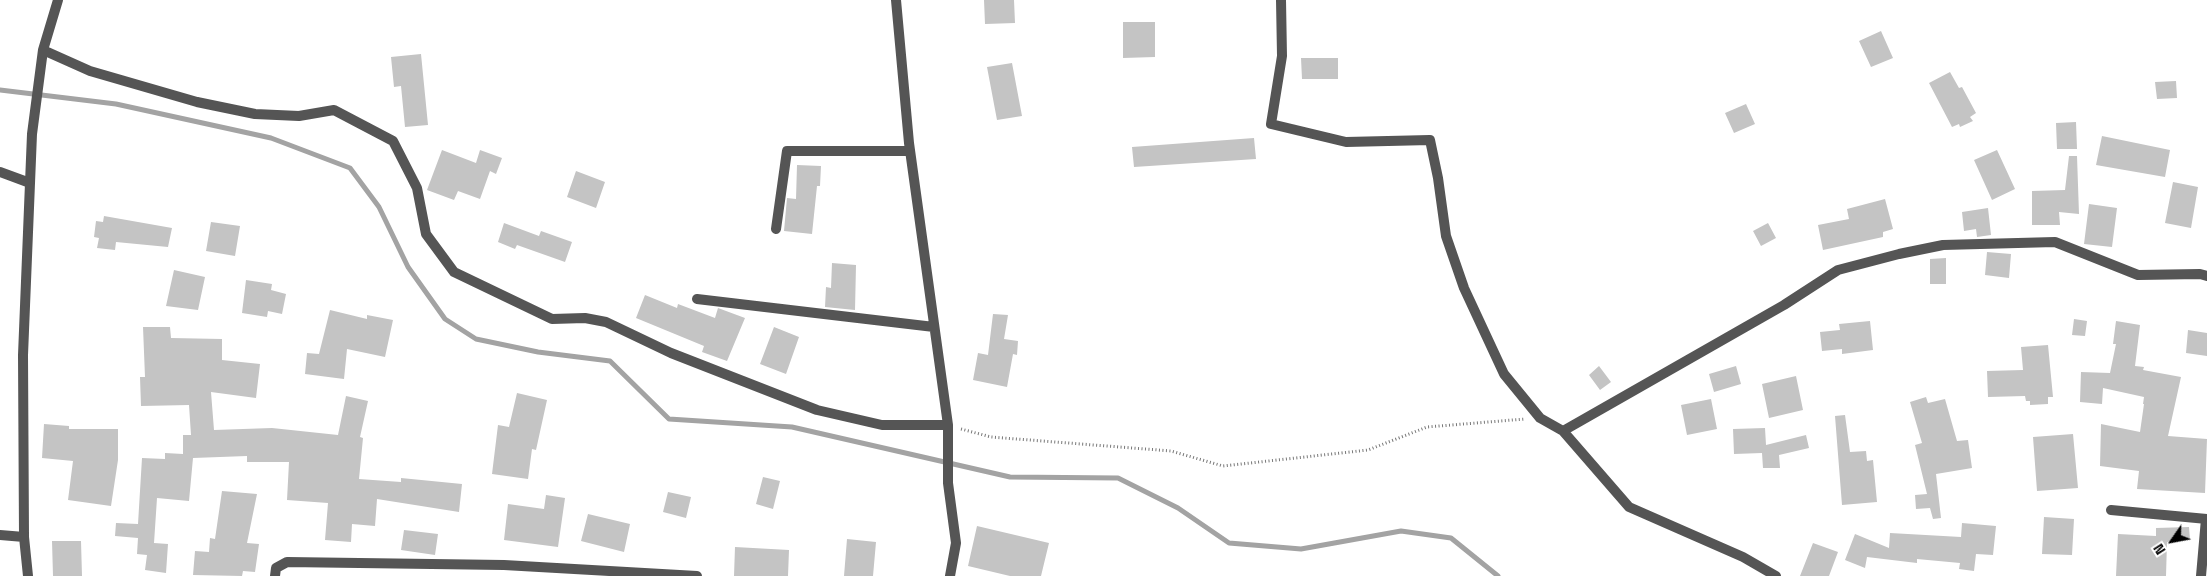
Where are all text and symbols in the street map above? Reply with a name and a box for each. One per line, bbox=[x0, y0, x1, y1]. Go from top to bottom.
north arrow bbox=[2147, 516, 2197, 566]
text: N bbox=[2149, 540, 2170, 558]

